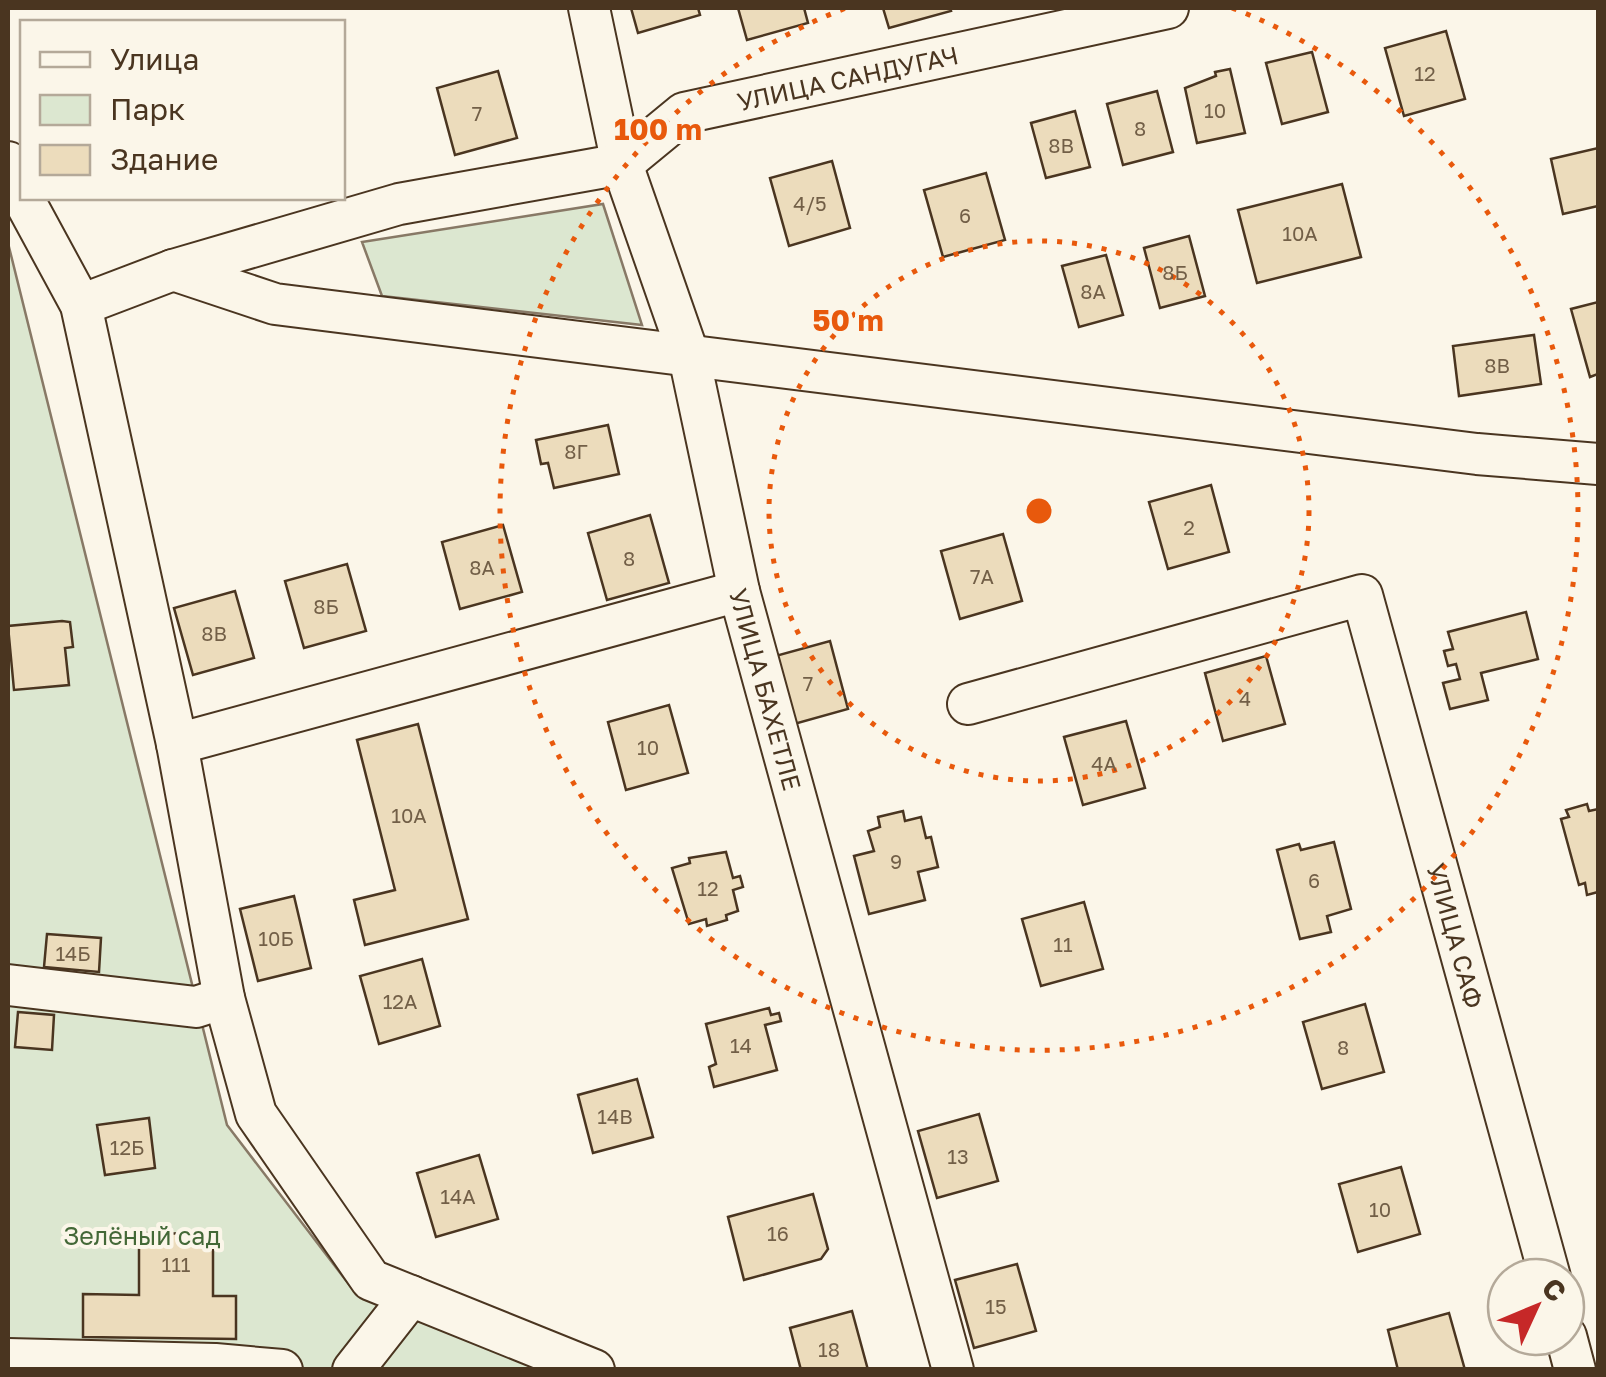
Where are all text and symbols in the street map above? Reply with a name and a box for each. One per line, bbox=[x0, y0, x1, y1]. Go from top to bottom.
legend bbox=[20, 20, 345, 200]
street label: УЛИЦА САНДУГАЧ bbox=[734, 38, 961, 117]
text: Улица bbox=[110, 41, 199, 77]
house number: 12 bbox=[1414, 61, 1436, 85]
text: Парк bbox=[110, 91, 185, 127]
house number: 10 bbox=[1204, 98, 1226, 122]
house number: 7 bbox=[472, 101, 482, 125]
text: 100 m bbox=[614, 111, 702, 147]
house number: 8 bbox=[1134, 116, 1146, 140]
house number: 8В bbox=[1048, 133, 1074, 157]
text: Здание bbox=[110, 141, 218, 177]
house number: 4/5 bbox=[793, 191, 827, 215]
house number: 6 bbox=[959, 203, 971, 227]
house number: 10А bbox=[1282, 221, 1318, 245]
house number: 8Б bbox=[1162, 260, 1188, 284]
house number: 8А bbox=[1080, 279, 1106, 303]
text: 50 m bbox=[812, 302, 884, 338]
house number: 8В bbox=[1484, 353, 1510, 377]
house number: 8Г bbox=[564, 439, 588, 463]
centre of rings bbox=[1021, 493, 1057, 529]
house number: 2 bbox=[1183, 515, 1195, 539]
house number: 8 bbox=[623, 546, 635, 570]
house number: 8А bbox=[469, 555, 495, 579]
house number: 7А bbox=[970, 564, 994, 588]
street label: УЛИЦА БАХЕТЛЕ bbox=[723, 585, 809, 794]
house number: 8Б bbox=[313, 594, 339, 618]
house number: 8В bbox=[201, 621, 227, 645]
house number: 7 bbox=[803, 671, 813, 695]
house number: 4 bbox=[1239, 686, 1251, 710]
house number: 10 bbox=[637, 735, 659, 759]
house number: 4А bbox=[1091, 751, 1117, 775]
house number: 10А bbox=[391, 803, 427, 827]
house number: 9 bbox=[890, 849, 902, 873]
street label: УЛИЦА САФ bbox=[1421, 859, 1491, 1012]
house number: 6 bbox=[1308, 868, 1320, 892]
house number: 12 bbox=[697, 876, 719, 900]
house number: 10Б bbox=[258, 926, 294, 950]
house number: 11 bbox=[1053, 932, 1073, 956]
house number: 14Б bbox=[55, 941, 91, 965]
house number: 12А bbox=[383, 989, 417, 1013]
house number: 14 bbox=[730, 1033, 752, 1057]
house number: 8 bbox=[1337, 1035, 1349, 1059]
house number: 14В bbox=[597, 1104, 633, 1128]
house number: 12Б bbox=[110, 1135, 144, 1159]
house number: 13 bbox=[947, 1144, 969, 1168]
house number: 14А bbox=[440, 1184, 476, 1208]
house number: 10 bbox=[1369, 1197, 1391, 1221]
park label: Зелёный сад bbox=[63, 1220, 221, 1251]
house number: 16 bbox=[767, 1221, 789, 1245]
house number: 111 bbox=[161, 1252, 191, 1276]
north arrow bbox=[1486, 1257, 1586, 1357]
text: С bbox=[1536, 1271, 1573, 1308]
house number: 15 bbox=[985, 1294, 1007, 1318]
house number: 18 bbox=[818, 1337, 840, 1361]

